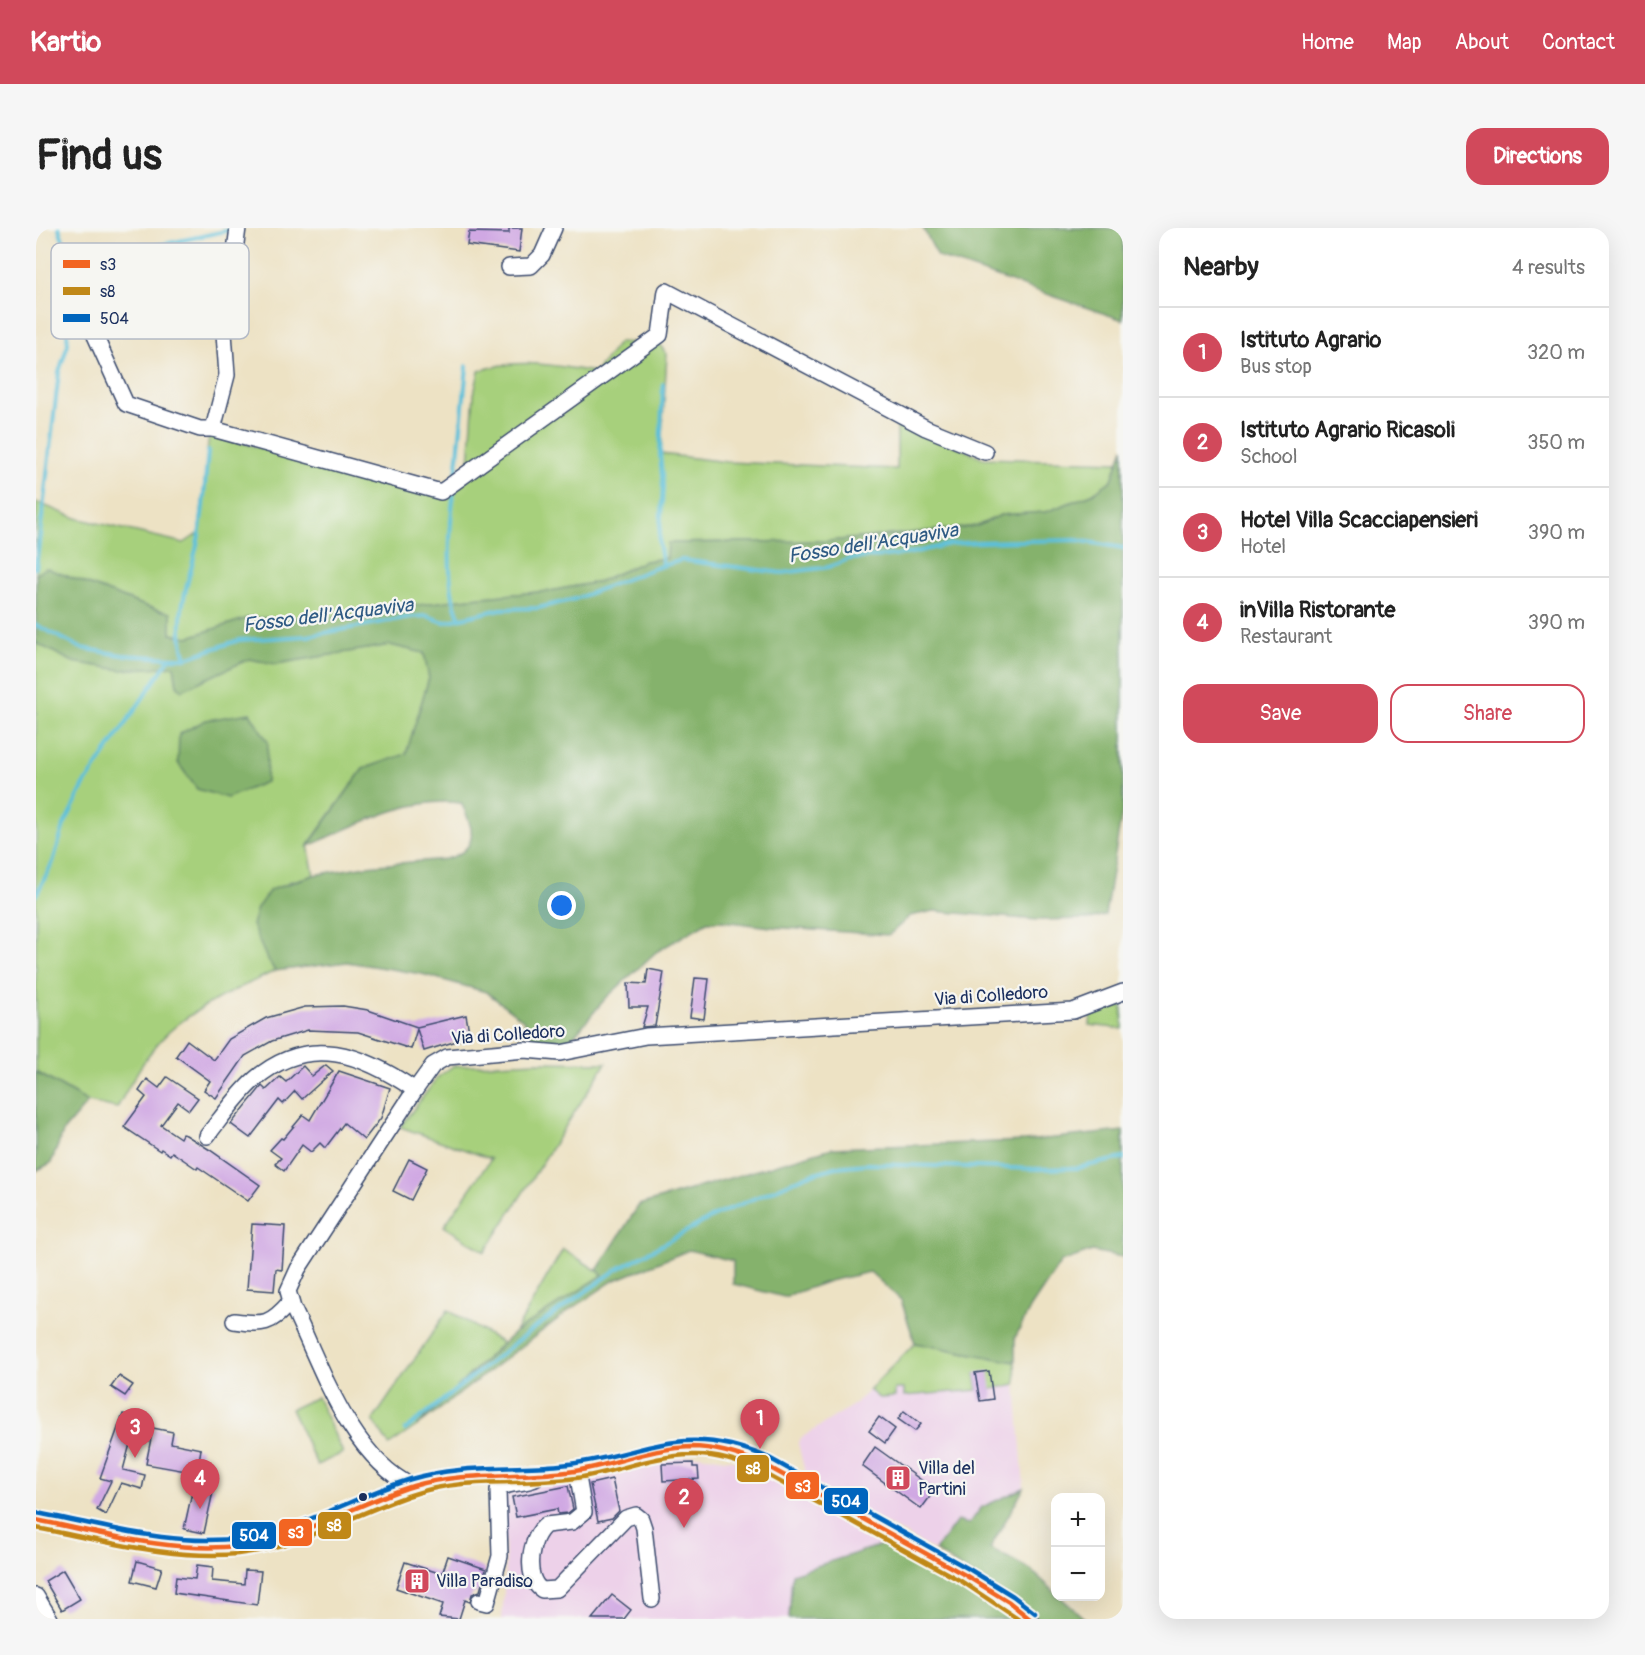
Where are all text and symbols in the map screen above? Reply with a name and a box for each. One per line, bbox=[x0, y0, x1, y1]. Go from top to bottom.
text: Kartio bbox=[30, 25, 101, 60]
text: Home bbox=[1301, 29, 1354, 56]
text: Map bbox=[1387, 29, 1422, 56]
text: About bbox=[1455, 29, 1509, 56]
text: Contact bbox=[1542, 29, 1615, 56]
button: Directions bbox=[1466, 128, 1609, 185]
text: Find us bbox=[36, 130, 162, 182]
legend bbox=[51, 243, 249, 339]
text: Nearby bbox=[1183, 251, 1259, 283]
text: s3 bbox=[100, 255, 116, 275]
text: 4 results bbox=[1512, 255, 1585, 280]
text: s8 bbox=[100, 282, 115, 302]
text: 504 bbox=[100, 309, 129, 329]
text: Istituto Agrario bbox=[1240, 326, 1381, 354]
text: 1 bbox=[1199, 340, 1206, 365]
text: 320 m bbox=[1527, 340, 1585, 365]
text: Bus stop bbox=[1240, 354, 1312, 379]
text: Istituto Agrario Ricasoli bbox=[1240, 416, 1455, 444]
text: 2 bbox=[1197, 430, 1208, 455]
text: 350 m bbox=[1527, 430, 1585, 455]
text: School bbox=[1240, 444, 1297, 469]
text: Hotel Villa Scacciapensieri bbox=[1240, 506, 1478, 534]
water label: Fosso dell'Acquaviva bbox=[786, 517, 961, 569]
text: 3 bbox=[1197, 520, 1208, 545]
text: 390 m bbox=[1528, 520, 1585, 545]
text: Hotel bbox=[1240, 534, 1286, 559]
water label: Fosso dell'Acquaviva bbox=[241, 592, 416, 638]
text: inVilla Ristorante bbox=[1240, 596, 1395, 624]
text: 4 bbox=[1197, 610, 1208, 635]
text: 390 m bbox=[1528, 610, 1585, 635]
text: Restaurant bbox=[1240, 624, 1332, 649]
button: Save bbox=[1183, 684, 1378, 743]
button: Share bbox=[1390, 684, 1585, 743]
your location bbox=[547, 891, 576, 920]
street label: Via di Colledoro bbox=[933, 981, 1049, 1011]
street label: Via di Colledoro bbox=[450, 1020, 566, 1050]
pin: 1 bbox=[740, 1400, 780, 1449]
pin: 3 bbox=[116, 1408, 154, 1458]
line badge: s8 bbox=[736, 1454, 770, 1483]
place label: Villa del Partini bbox=[918, 1457, 975, 1501]
text: s8 bbox=[745, 1459, 761, 1479]
pin: 4 bbox=[180, 1460, 220, 1509]
building icon: Villa del Partini bbox=[883, 1463, 913, 1493]
line badge: s3 bbox=[785, 1471, 820, 1500]
text: s3 bbox=[795, 1477, 811, 1497]
pin: 2 bbox=[664, 1478, 704, 1528]
line badge: 504 bbox=[823, 1487, 869, 1515]
unlabelled marker bbox=[357, 1491, 369, 1503]
text: 504 bbox=[832, 1492, 861, 1512]
map controls bbox=[1051, 1493, 1105, 1601]
button: + bbox=[1051, 1493, 1105, 1547]
line badge: s8 bbox=[317, 1511, 352, 1540]
text: s8 bbox=[326, 1516, 342, 1536]
line badge: s3 bbox=[278, 1518, 313, 1547]
line badge: 504 bbox=[231, 1521, 277, 1550]
text: s3 bbox=[288, 1523, 304, 1543]
text: 504 bbox=[240, 1526, 269, 1546]
button: − bbox=[1051, 1547, 1105, 1601]
building icon: Villa Paradiso bbox=[402, 1566, 432, 1596]
place label: Villa Paradiso bbox=[436, 1570, 533, 1593]

